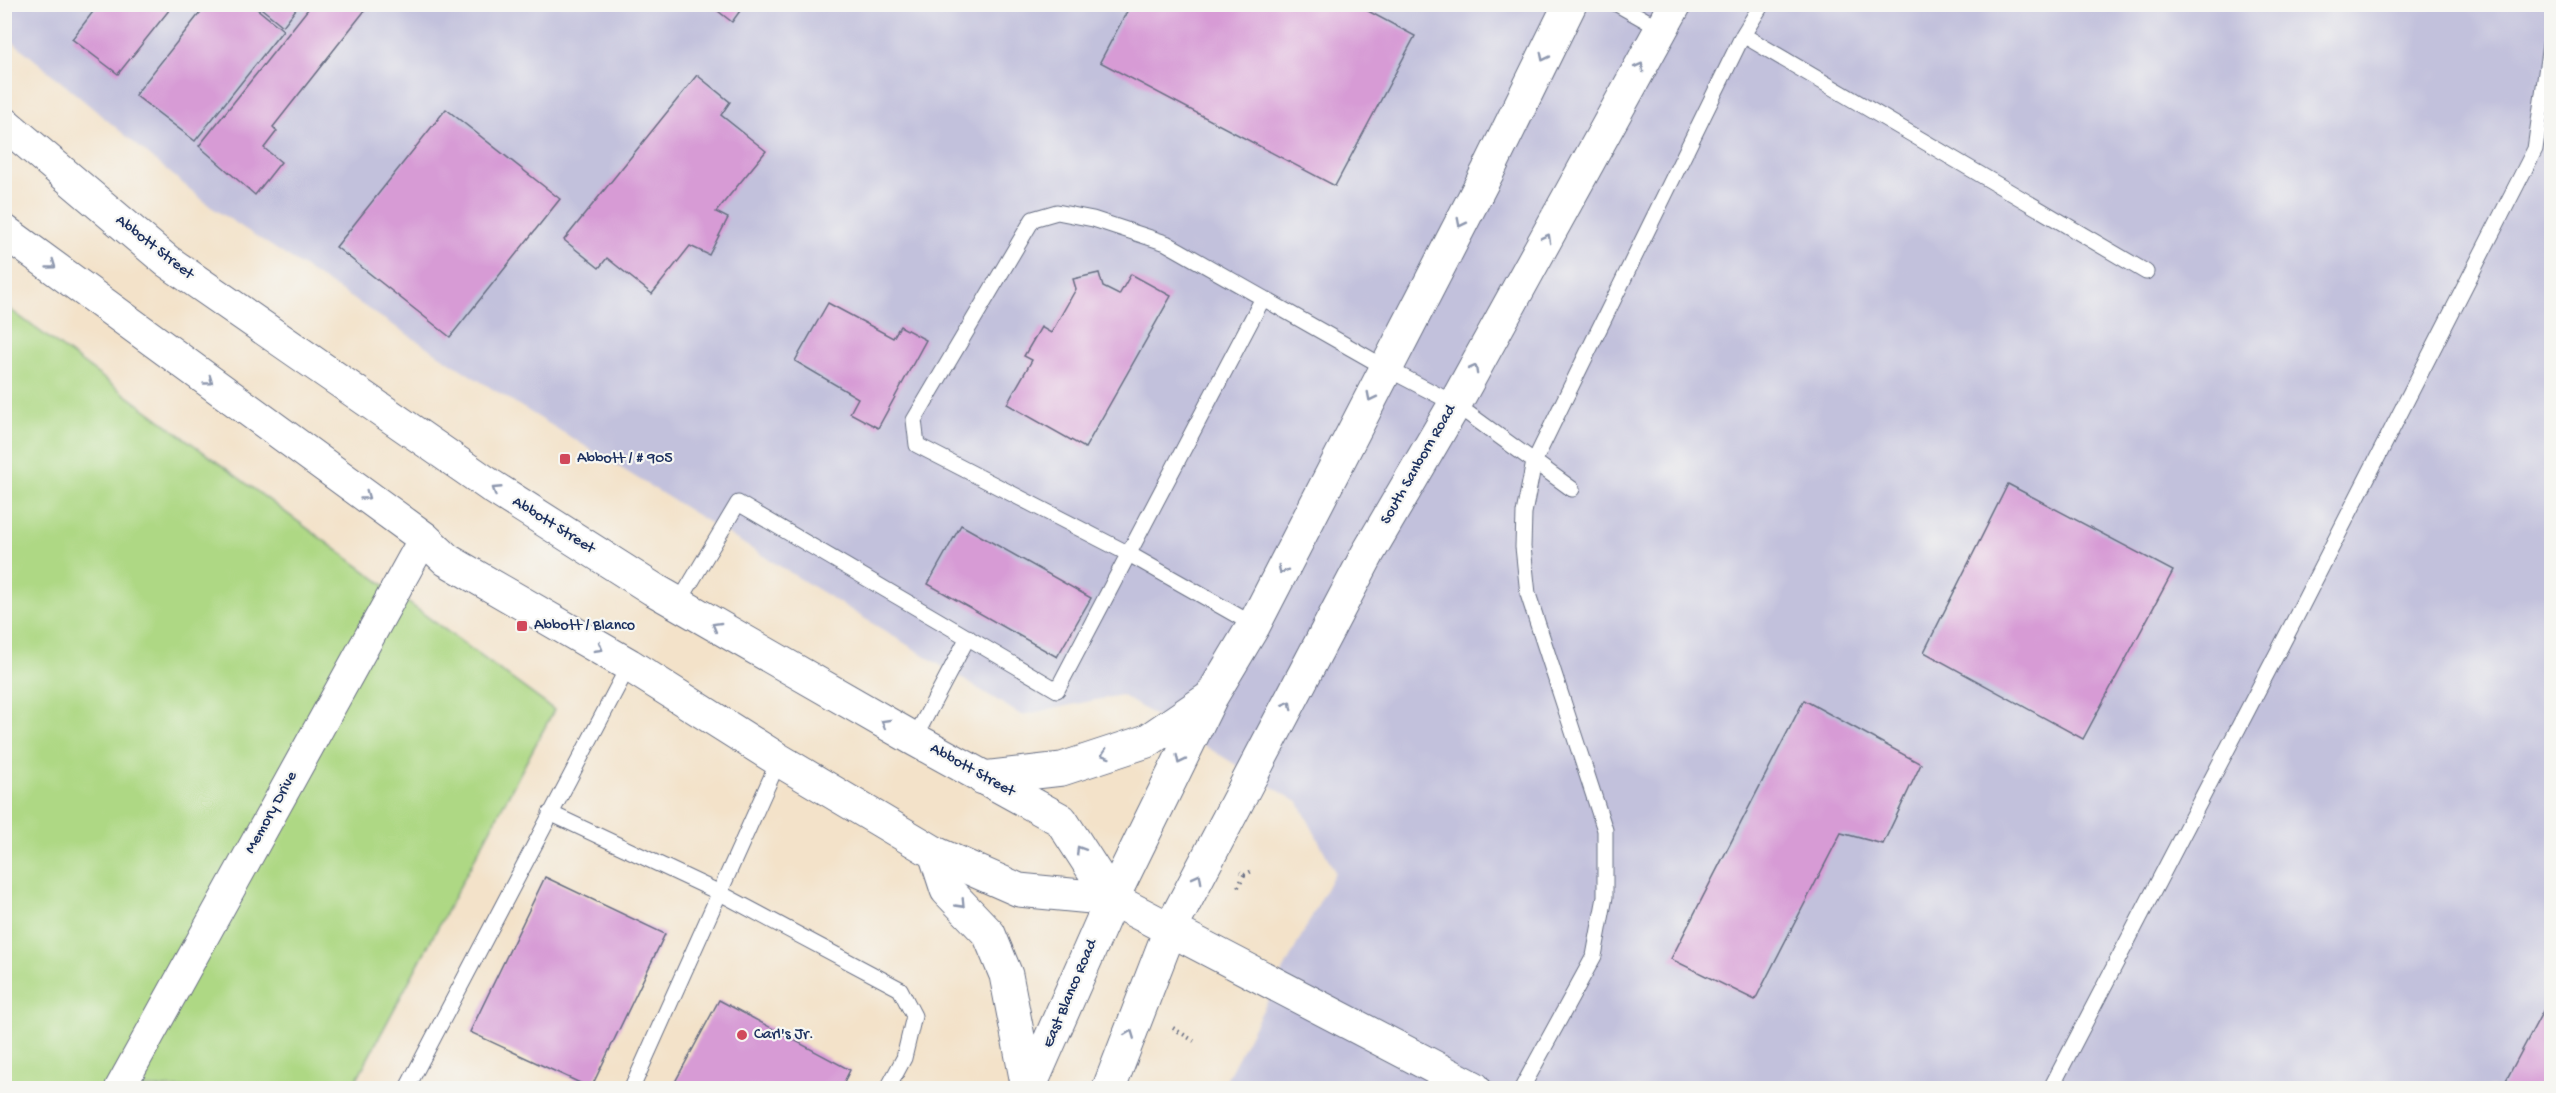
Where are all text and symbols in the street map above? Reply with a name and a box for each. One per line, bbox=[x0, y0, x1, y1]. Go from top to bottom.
one-way arrow bbox=[1540, 50, 1552, 61]
one-way arrow bbox=[1633, 63, 1644, 73]
street label: Abbott Street bbox=[111, 212, 198, 285]
one-way arrow bbox=[1456, 217, 1468, 228]
one-way arrow bbox=[1540, 234, 1551, 244]
one-way arrow bbox=[45, 258, 56, 269]
one-way arrow bbox=[1467, 365, 1478, 376]
one-way arrow bbox=[202, 373, 213, 384]
one-way arrow bbox=[1367, 390, 1378, 401]
street label: South Sanborn Road bbox=[1377, 400, 1462, 528]
place label: Abbott / # 905 bbox=[577, 450, 673, 469]
marker: Abbott / # 905 bbox=[558, 452, 572, 466]
one-way arrow bbox=[492, 486, 503, 497]
one-way arrow bbox=[360, 489, 371, 500]
street label: Abbott Street bbox=[508, 493, 599, 560]
one-way arrow bbox=[1278, 564, 1289, 574]
place label: Abbott / Blanco bbox=[534, 617, 635, 636]
marker: Abbott / Blanco bbox=[515, 619, 529, 633]
one-way arrow bbox=[712, 621, 722, 633]
one-way arrow bbox=[593, 641, 603, 652]
one-way arrow bbox=[1281, 701, 1292, 712]
one-way arrow bbox=[881, 719, 891, 730]
street label: Abbott Street bbox=[926, 740, 1019, 803]
one-way arrow bbox=[1100, 747, 1111, 759]
one-way arrow bbox=[1176, 754, 1187, 765]
street label: Memory Drive bbox=[242, 768, 303, 858]
one-way arrow bbox=[1076, 846, 1088, 856]
one-way arrow bbox=[1190, 874, 1202, 885]
one-way arrow bbox=[954, 898, 965, 908]
street label: East Blanco Road bbox=[1040, 936, 1103, 1051]
place label: Carl's Jr. bbox=[754, 1026, 814, 1045]
marker: Carl's Jr. bbox=[735, 1028, 749, 1042]
one-way arrow bbox=[1123, 1029, 1135, 1040]

